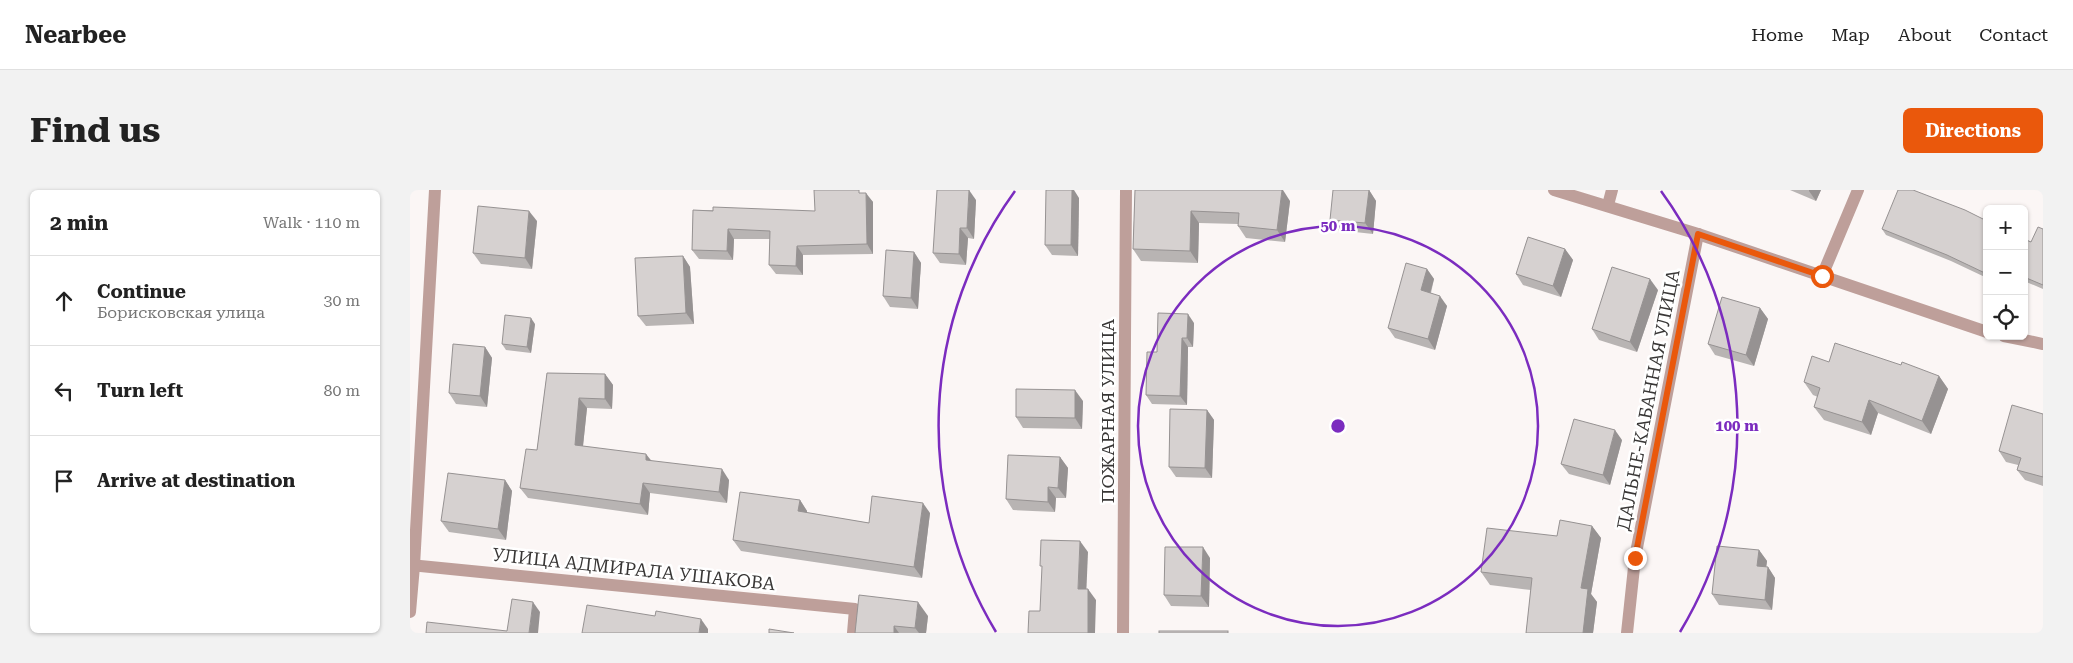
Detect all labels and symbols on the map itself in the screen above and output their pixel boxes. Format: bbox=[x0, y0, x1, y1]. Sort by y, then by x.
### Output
text: 50 m bbox=[1320, 217, 1356, 235]
route start bbox=[1811, 265, 1834, 288]
street label: ДАЛЬНЕ-КАБАННАЯ УЛИЦА bbox=[1612, 267, 1684, 532]
street label: ПОЖАРНАЯ УЛИЦА bbox=[1097, 318, 1118, 503]
centre of rings bbox=[1329, 417, 1347, 435]
text: 100 m bbox=[1715, 417, 1759, 435]
street label: УЛИЦА АДМИРАЛА УШАКОВА bbox=[492, 544, 777, 594]
route end bbox=[1624, 547, 1647, 570]

